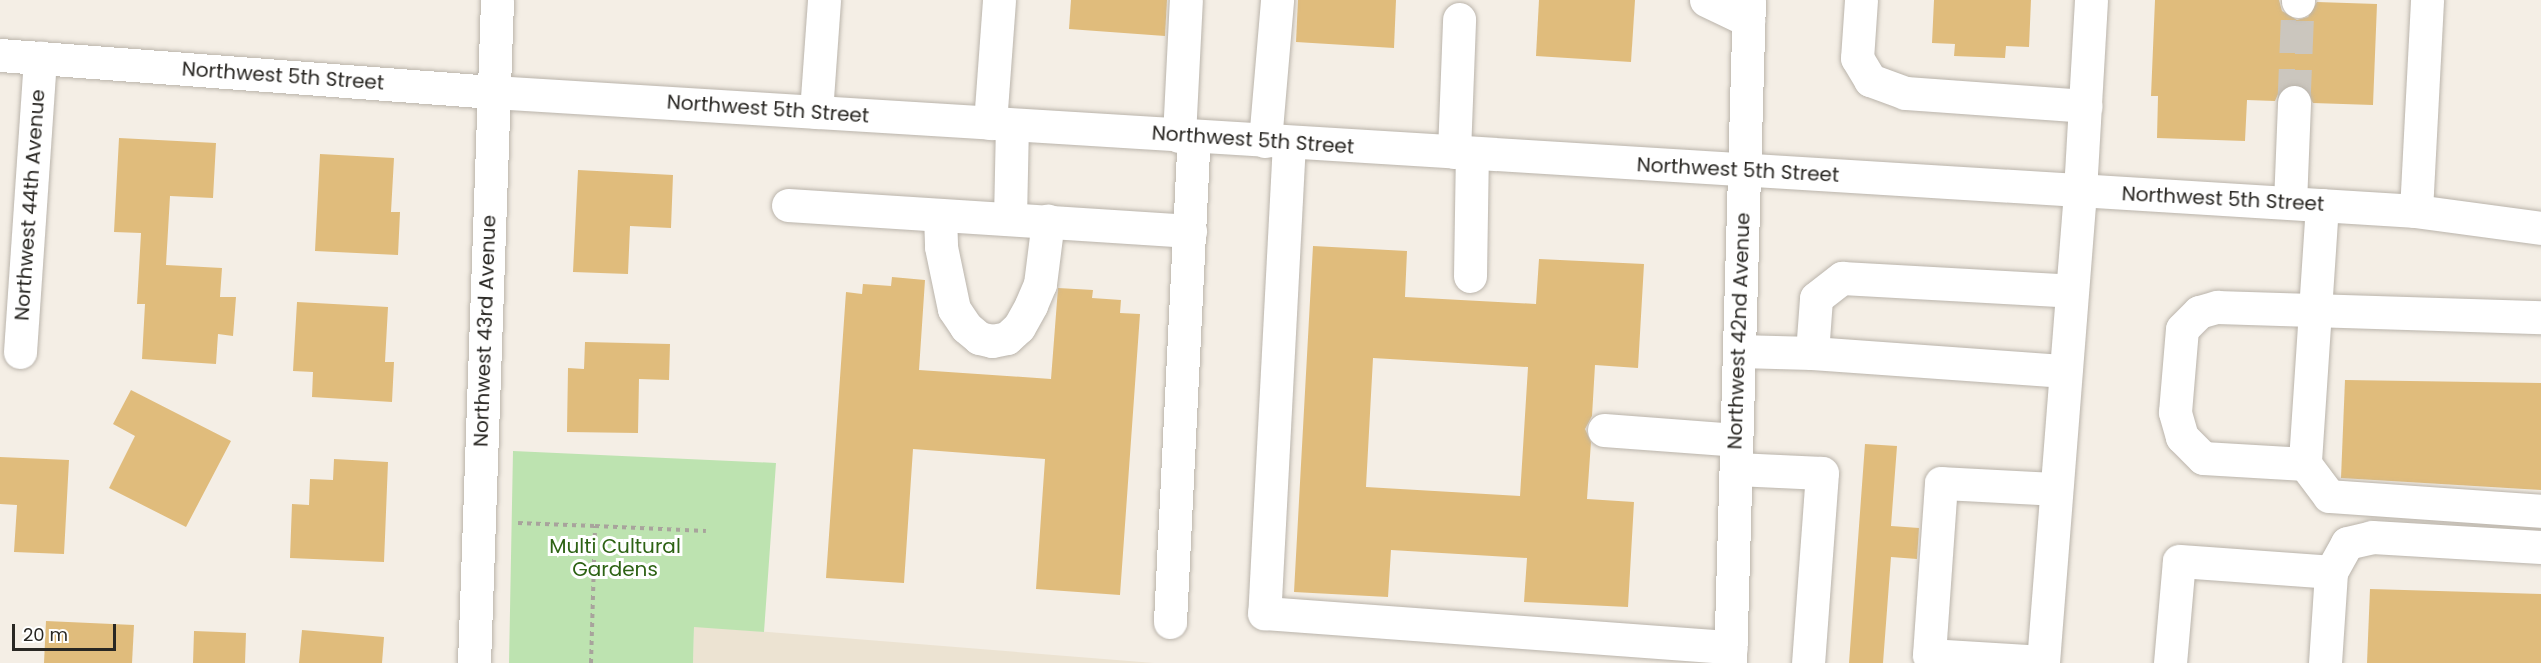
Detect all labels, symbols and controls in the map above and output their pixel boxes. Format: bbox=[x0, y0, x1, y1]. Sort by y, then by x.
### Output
street label: Northwest 5th Street bbox=[181, 57, 385, 95]
street label: Northwest 44th Avenue bbox=[10, 88, 50, 322]
street label: Northwest 5th Street bbox=[666, 90, 870, 128]
street label: Northwest 5th Street bbox=[1151, 121, 1355, 159]
street label: Northwest 5th Street bbox=[1636, 153, 1840, 187]
street label: Northwest 5th Street bbox=[2121, 182, 2325, 216]
street label: Northwest 42nd Avenue bbox=[1723, 212, 1755, 450]
street label: Northwest 43rd Avenue bbox=[469, 215, 501, 447]
park label: Multi Cultural Gardens bbox=[549, 535, 681, 582]
scale bar bbox=[15, 612, 118, 650]
text: 20 m bbox=[23, 622, 68, 647]

